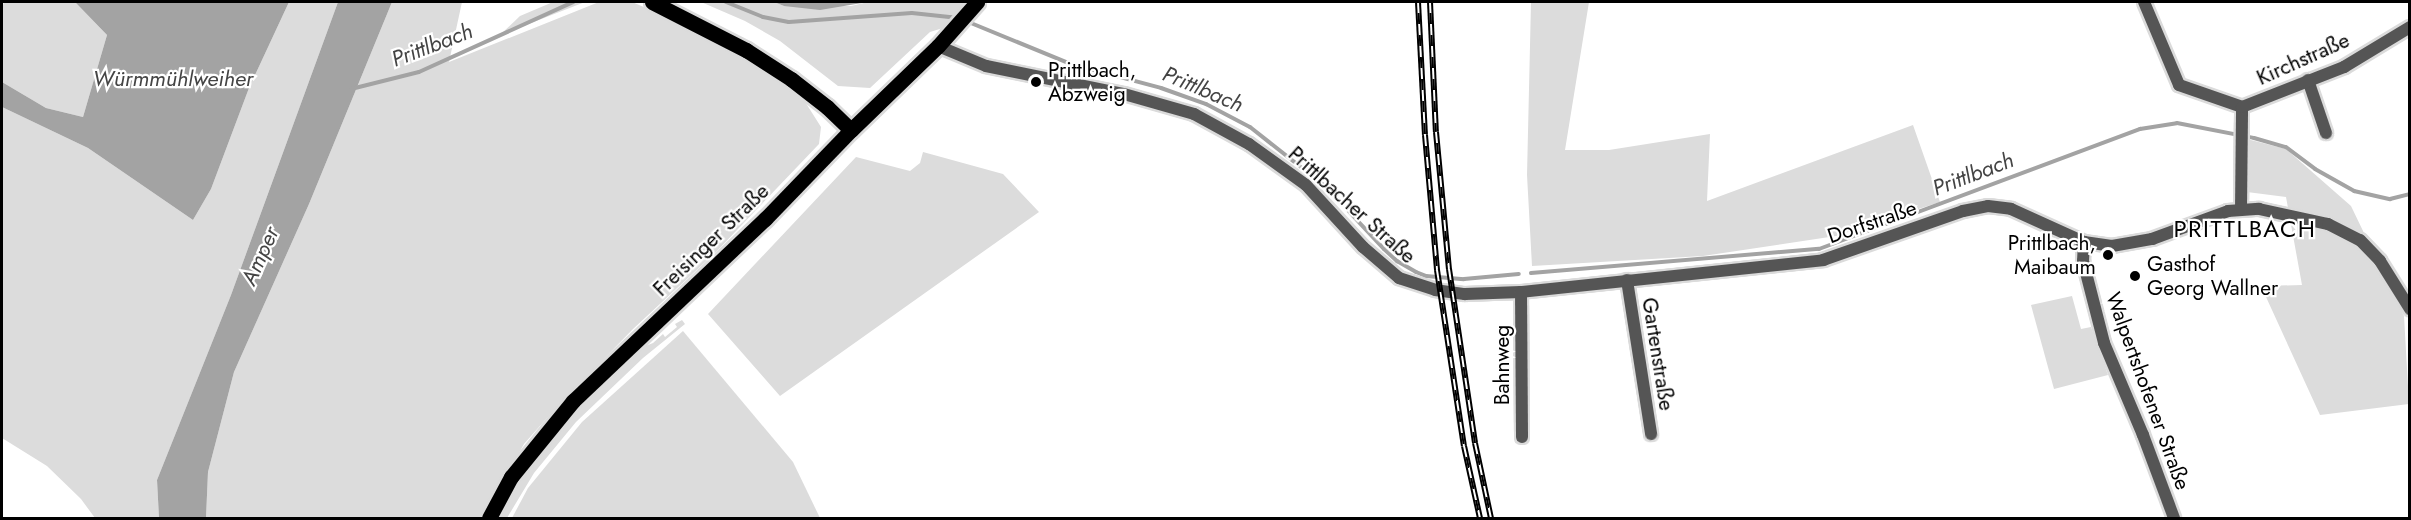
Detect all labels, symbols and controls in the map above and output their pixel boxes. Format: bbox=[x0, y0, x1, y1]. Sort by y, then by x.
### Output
water label: Prittlbach bbox=[388, 17, 476, 73]
street label: Kirchstraße bbox=[2253, 27, 2353, 91]
place label: Prittlbach, Abzweig bbox=[1048, 57, 1136, 107]
water label: Prittlbach bbox=[1159, 60, 1247, 118]
water label: Würmmühlweiher bbox=[93, 66, 253, 92]
marker: Prittlbach, Abzweig bbox=[1029, 75, 1043, 89]
street label: Prittlbacher Straße bbox=[1283, 141, 1421, 269]
water label: Prittlbach bbox=[1929, 146, 2017, 202]
street label: Freisinger Straße bbox=[648, 178, 774, 302]
street label: Dorfstraße bbox=[1824, 195, 1920, 249]
district label: PRITTLBACH bbox=[2173, 215, 2317, 243]
water label: Amper bbox=[235, 223, 285, 289]
place label: Prittlbach, Maibaum bbox=[2008, 230, 2096, 280]
marker: Prittlbach, Maibaum bbox=[2101, 248, 2115, 262]
place label: Gasthof Georg Wallner bbox=[2147, 251, 2278, 301]
marker: Gasthof Georg Wallner bbox=[2128, 269, 2142, 283]
street label: Walpertshofener Straße bbox=[2101, 289, 2195, 493]
street label: Gartenstraße bbox=[1637, 296, 1679, 412]
street label: Bahnweg bbox=[1489, 325, 1515, 405]

